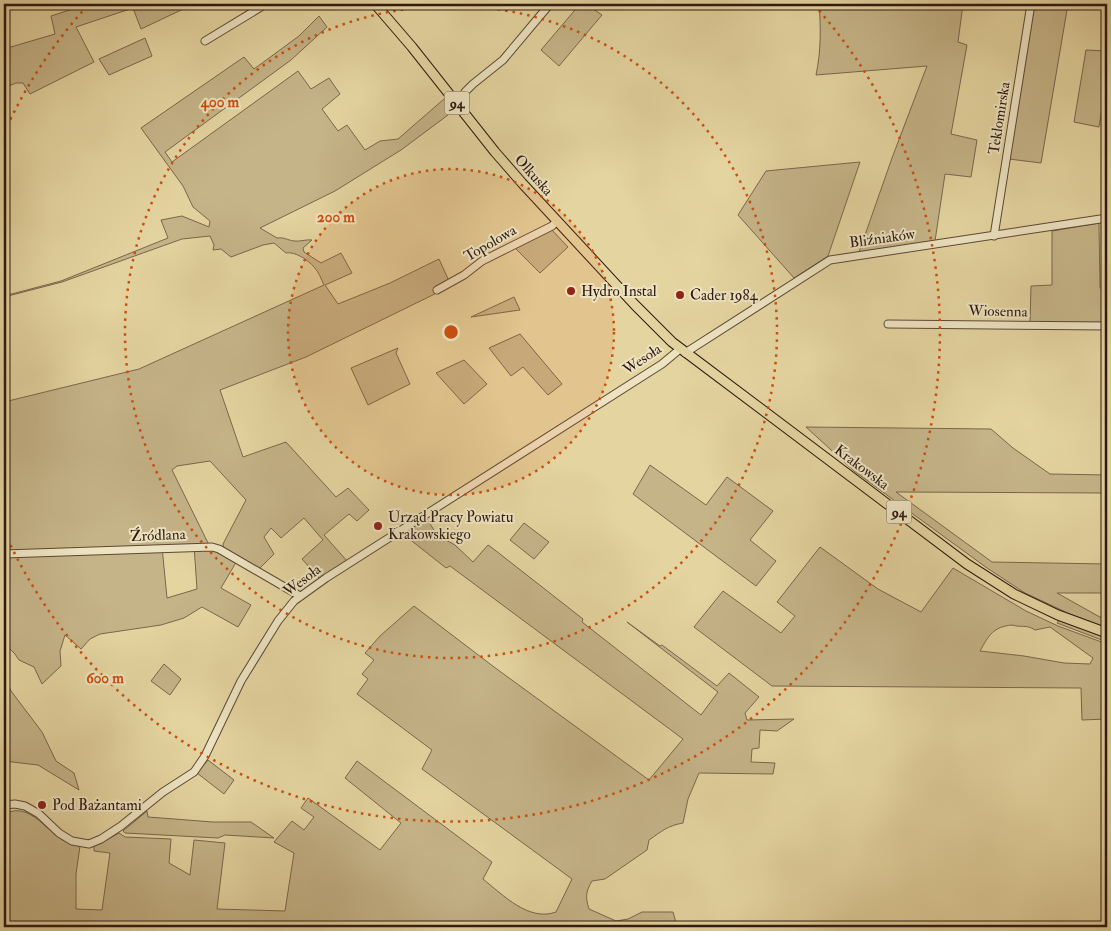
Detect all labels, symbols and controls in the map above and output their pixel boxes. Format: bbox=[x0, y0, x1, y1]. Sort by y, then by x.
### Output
street label: Teklomirska bbox=[984, 80, 1015, 156]
road number: 94 bbox=[444, 92, 470, 115]
text: 400 m bbox=[200, 93, 239, 112]
street label: Olkuska bbox=[510, 151, 558, 201]
text: 200 m bbox=[317, 208, 355, 227]
street label: Topolowa bbox=[461, 220, 521, 267]
street label: Bliźniaków bbox=[848, 224, 917, 252]
place label: Hydro Instal bbox=[581, 282, 657, 301]
marker: Hydro Instal bbox=[565, 285, 577, 297]
place label: Cader 1984 bbox=[690, 286, 759, 305]
marker: Cader 1984 bbox=[674, 289, 686, 301]
street label: Wiosenna bbox=[967, 301, 1029, 322]
centre of rings bbox=[442, 323, 460, 341]
street label: Wesoła bbox=[619, 339, 666, 380]
street label: Krakowska bbox=[830, 441, 894, 495]
road number: 94 bbox=[886, 501, 912, 524]
place label: Urząd Pracy Powiatu Krakowskiego bbox=[388, 508, 514, 544]
marker: Urząd Pracy Powiatu Krakowskiego bbox=[372, 520, 384, 532]
street label: Źródlana bbox=[130, 523, 187, 546]
street label: Wesoła bbox=[279, 560, 326, 601]
text: 600 m bbox=[86, 669, 124, 688]
place label: Pod Bażantami bbox=[52, 796, 142, 815]
marker: Pod Bażantami bbox=[36, 799, 48, 811]

